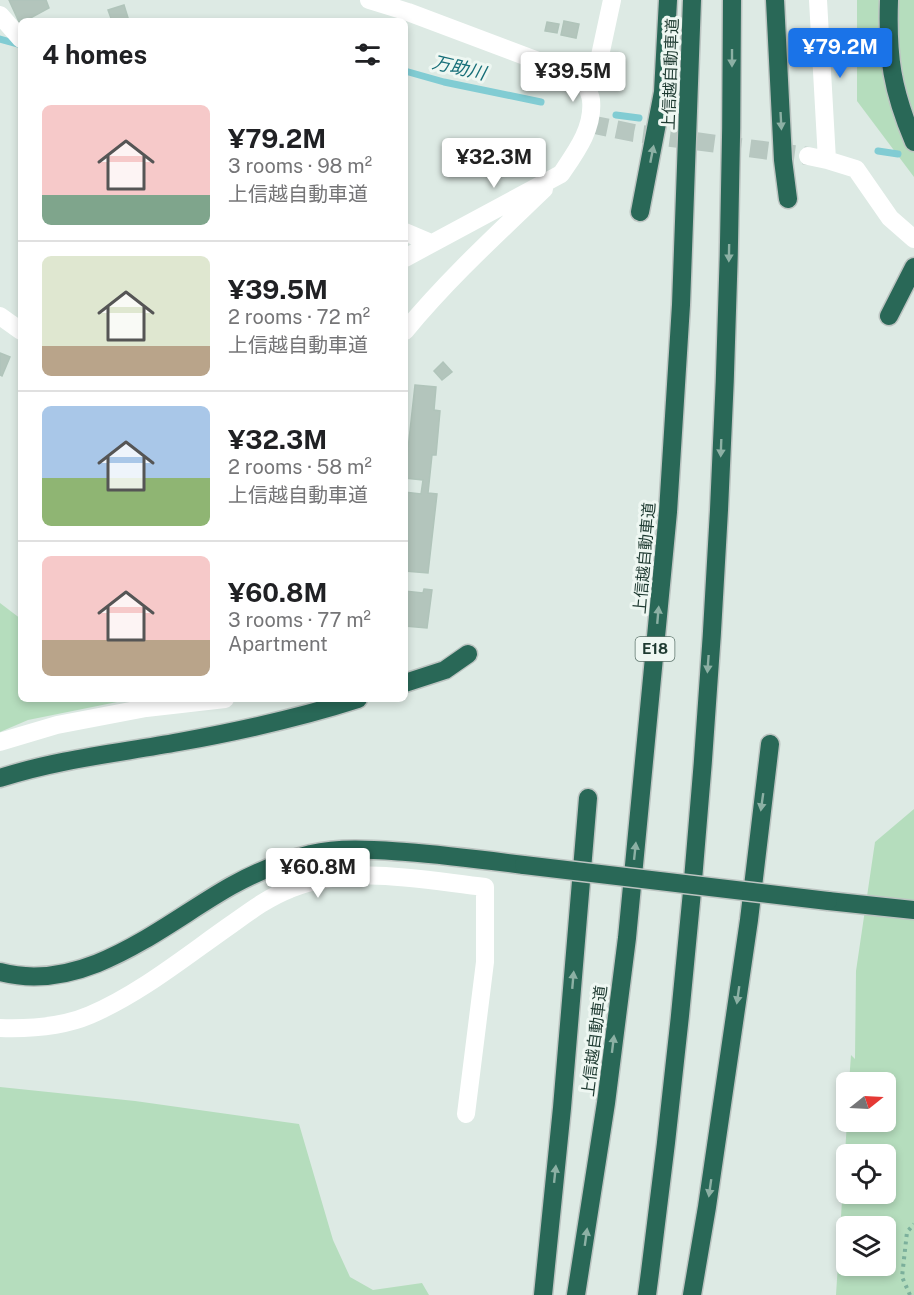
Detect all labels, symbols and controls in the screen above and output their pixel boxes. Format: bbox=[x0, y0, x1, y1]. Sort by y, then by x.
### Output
street label: 上信越自動車道 bbox=[659, 18, 682, 130]
pin: ¥79.2M bbox=[791, 28, 889, 79]
text: ¥79.2M bbox=[802, 35, 878, 59]
icon: filters bbox=[351, 38, 384, 71]
text: 4 homes bbox=[42, 39, 147, 70]
one-way arrow bbox=[727, 49, 737, 68]
water label: 万助川 bbox=[430, 51, 490, 84]
pin: ¥39.5M bbox=[524, 52, 622, 103]
text: ¥39.5M bbox=[535, 59, 611, 83]
one-way arrow bbox=[776, 112, 785, 131]
text: ¥79.2M bbox=[228, 123, 326, 154]
icon: home bbox=[90, 129, 162, 201]
pin: ¥32.3M bbox=[445, 138, 543, 189]
text: ¥32.3M bbox=[456, 145, 532, 169]
one-way arrow bbox=[648, 145, 657, 164]
text: 3 rooms · 98 m² bbox=[228, 154, 372, 178]
text: 上信越自動車道 bbox=[228, 182, 368, 206]
one-way arrow bbox=[724, 244, 734, 263]
text: ¥39.5M bbox=[228, 274, 328, 305]
icon: home bbox=[90, 280, 162, 352]
text: 2 rooms · 72 m² bbox=[228, 305, 370, 329]
text: 上信越自動車道 bbox=[228, 333, 368, 357]
text: ¥32.3M bbox=[228, 424, 327, 455]
icon: home bbox=[90, 430, 162, 502]
one-way arrow bbox=[717, 439, 726, 458]
text: 2 rooms · 58 m² bbox=[228, 455, 372, 479]
text: 上信越自動車道 bbox=[228, 483, 368, 507]
street label: 上信越自動車道 bbox=[630, 501, 659, 615]
text: ¥60.8M bbox=[228, 577, 327, 608]
icon: home bbox=[90, 580, 162, 652]
one-way arrow bbox=[653, 605, 663, 624]
text: 3 rooms · 77 m² bbox=[228, 608, 371, 632]
text: Apartment bbox=[228, 632, 328, 656]
road number: E18 bbox=[636, 637, 674, 661]
one-way arrow bbox=[704, 654, 713, 673]
one-way arrow bbox=[757, 793, 766, 812]
one-way arrow bbox=[631, 841, 640, 860]
pin: ¥60.8M bbox=[269, 848, 367, 899]
text: ¥60.8M bbox=[280, 855, 356, 879]
one-way arrow bbox=[568, 970, 577, 989]
street label: 上信越自動車道 bbox=[578, 984, 611, 1098]
one-way arrow bbox=[734, 986, 743, 1005]
one-way arrow bbox=[608, 1035, 618, 1054]
north arrow bbox=[836, 1072, 896, 1132]
map controls bbox=[836, 1072, 896, 1276]
button: locate bbox=[836, 1144, 896, 1204]
one-way arrow bbox=[550, 1165, 560, 1184]
one-way arrow bbox=[705, 1179, 714, 1198]
button: layers bbox=[836, 1216, 896, 1276]
one-way arrow bbox=[581, 1228, 590, 1247]

